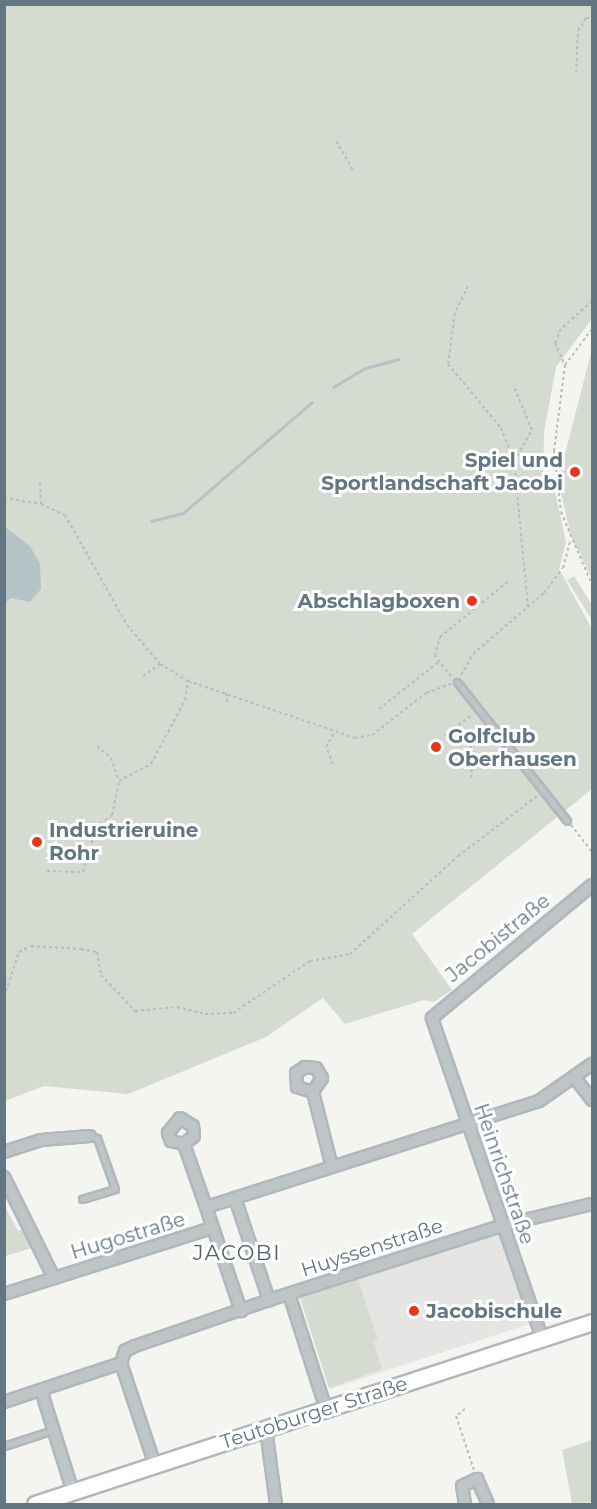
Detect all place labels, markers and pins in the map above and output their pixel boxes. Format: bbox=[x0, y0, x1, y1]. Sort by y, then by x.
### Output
place label: Spiel und Sportlandschaft Jacobi bbox=[321, 448, 563, 495]
marker: Spiel und Sportlandschaft Jacobi bbox=[568, 465, 582, 479]
place label: Abschlagboxen bbox=[298, 589, 460, 613]
marker: Abschlagboxen bbox=[465, 594, 479, 608]
place label: Golfclub Oberhausen bbox=[448, 724, 577, 771]
marker: Golfclub Oberhausen bbox=[429, 740, 443, 754]
place label: Industrieruine Rohr bbox=[49, 819, 198, 866]
marker: Industrieruine Rohr bbox=[30, 835, 44, 849]
place label: Jacobischule bbox=[426, 1299, 562, 1323]
marker: Jacobischule bbox=[407, 1304, 421, 1318]

